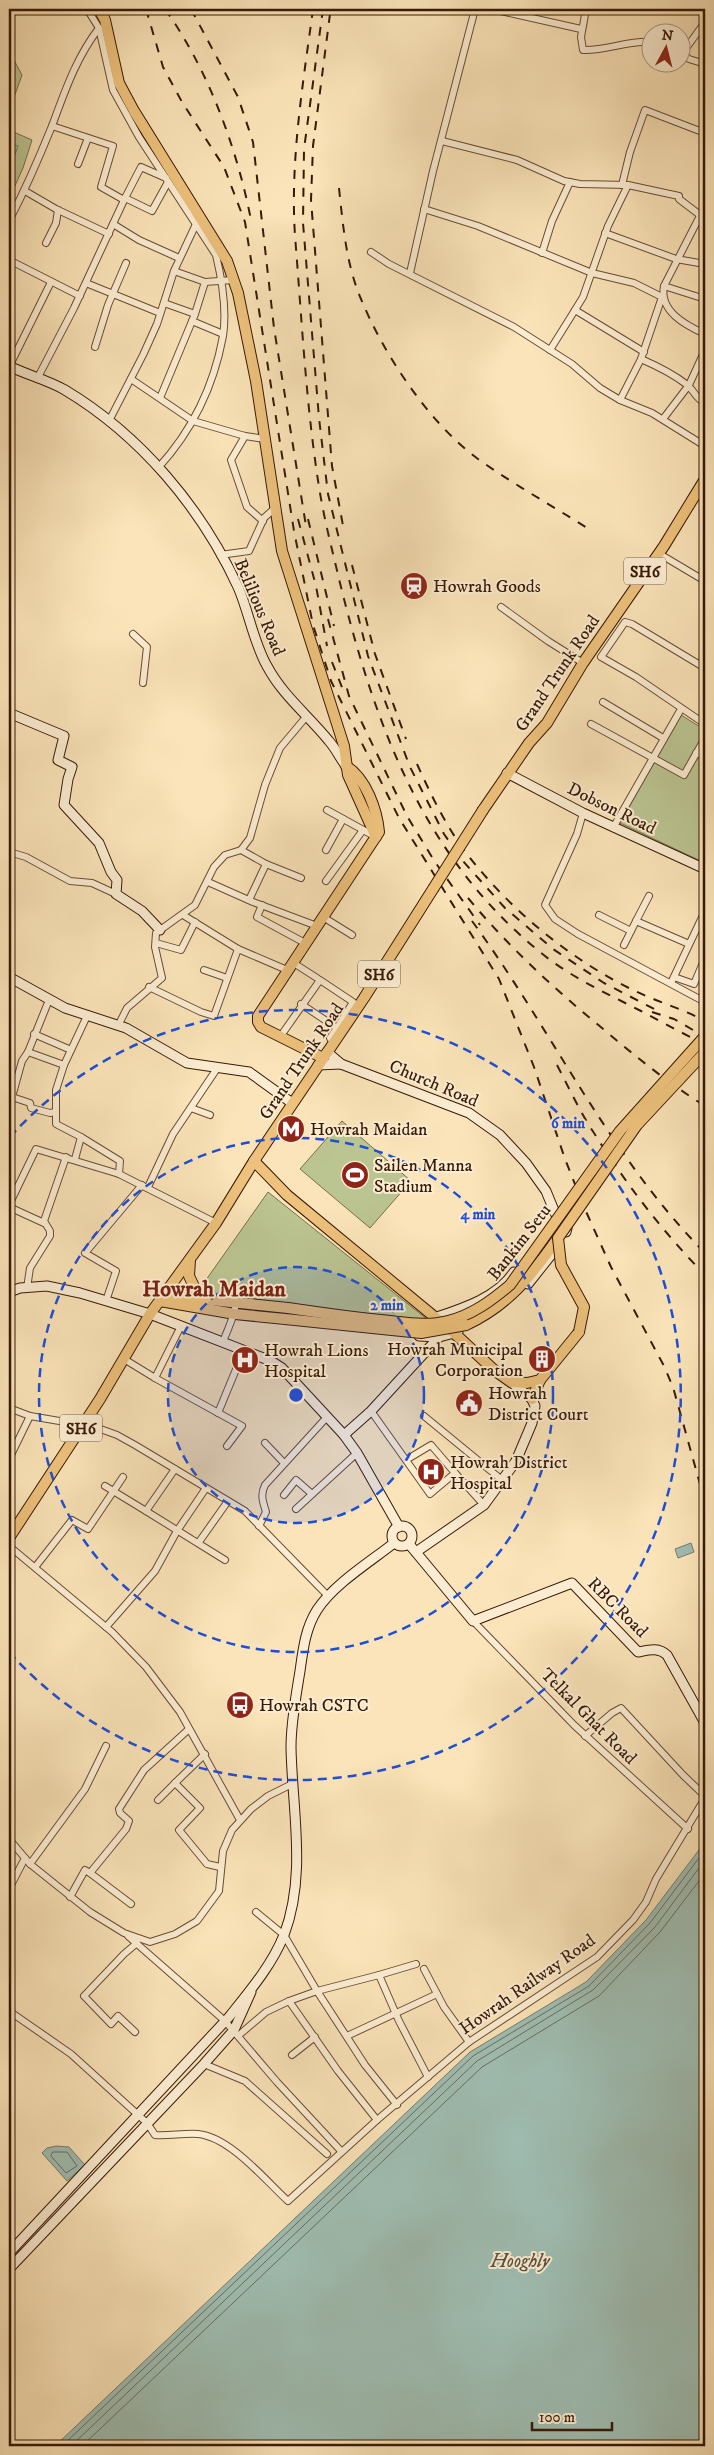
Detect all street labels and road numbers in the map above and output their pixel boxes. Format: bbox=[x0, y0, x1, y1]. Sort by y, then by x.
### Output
street label: Belilious Road bbox=[229, 555, 289, 659]
road number: SH6 bbox=[624, 558, 666, 584]
street label: Grand Trunk Road bbox=[511, 611, 605, 736]
street label: Dobson Road bbox=[564, 778, 659, 840]
road number: SH6 bbox=[358, 961, 400, 988]
street label: Grand Trunk Road bbox=[255, 999, 349, 1124]
street label: Church Road bbox=[386, 1055, 482, 1113]
street label: Bankim Setu bbox=[483, 1200, 557, 1285]
road number: SH6 bbox=[60, 1415, 102, 1442]
street label: RBC Road bbox=[582, 1573, 652, 1643]
street label: Telkal Ghat Road bbox=[536, 1664, 641, 1769]
street label: Howrah Railway Road bbox=[455, 1930, 600, 2040]

